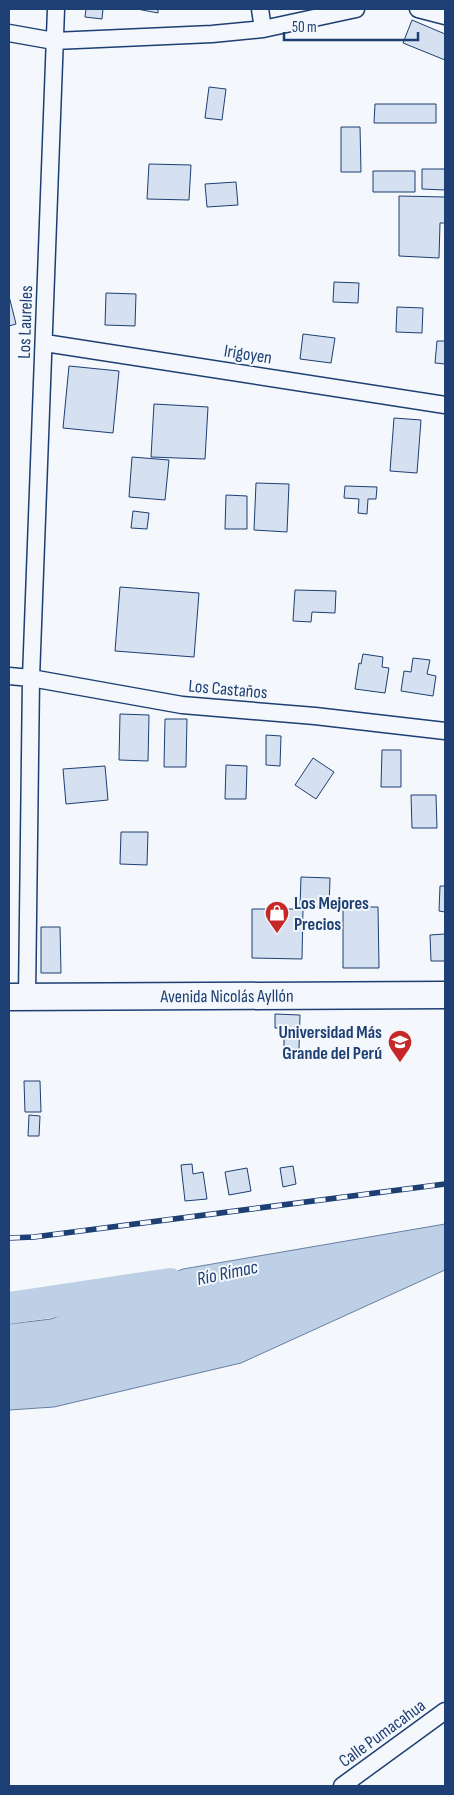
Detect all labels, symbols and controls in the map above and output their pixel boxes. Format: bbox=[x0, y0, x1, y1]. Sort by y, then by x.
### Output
scale bar bbox=[284, 10, 418, 42]
text: 50 m bbox=[292, 18, 317, 37]
street label: Los Laureles bbox=[14, 285, 37, 359]
street label: Irigoyen bbox=[222, 340, 273, 369]
street label: Los Castaños bbox=[188, 676, 268, 703]
place label: Los Mejores Precios bbox=[294, 893, 369, 935]
shop icon: Los Mejores Precios bbox=[264, 900, 290, 934]
street label: Avenida Nicolás Ayllón bbox=[159, 986, 294, 1007]
place label: Universidad Más Grande del Perú bbox=[278, 1022, 382, 1064]
school or university icon: Universidad Más Grande del Perú bbox=[387, 1029, 413, 1063]
water label: Río Rímac bbox=[195, 1256, 261, 1291]
street label: Calle Pumacahua bbox=[335, 1695, 430, 1772]

